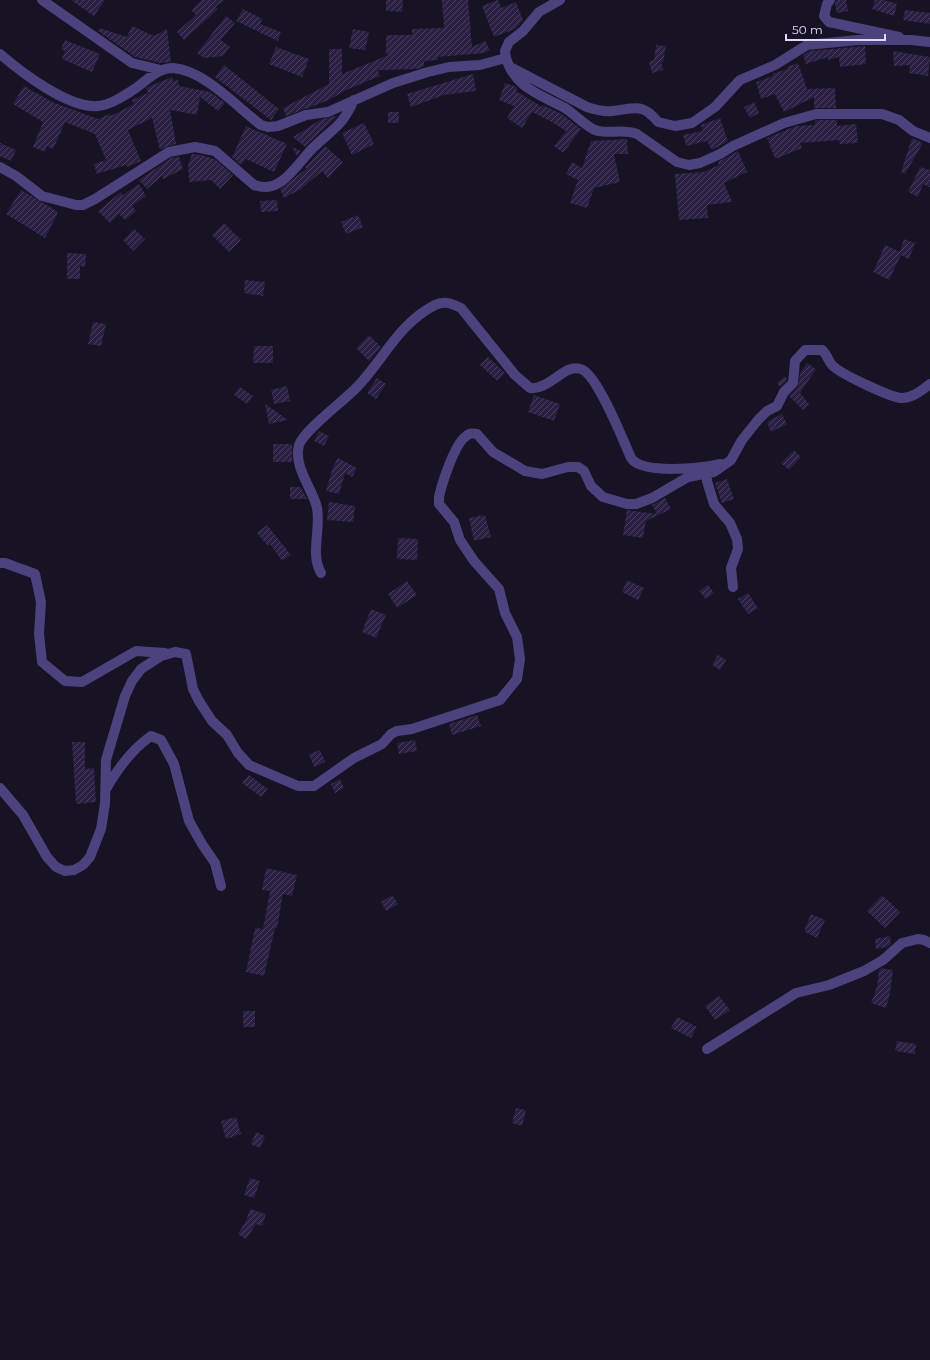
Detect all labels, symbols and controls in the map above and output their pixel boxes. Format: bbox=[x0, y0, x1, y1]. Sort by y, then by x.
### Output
scale bar bbox=[786, 16, 885, 42]
text: 50 m bbox=[792, 22, 823, 37]

